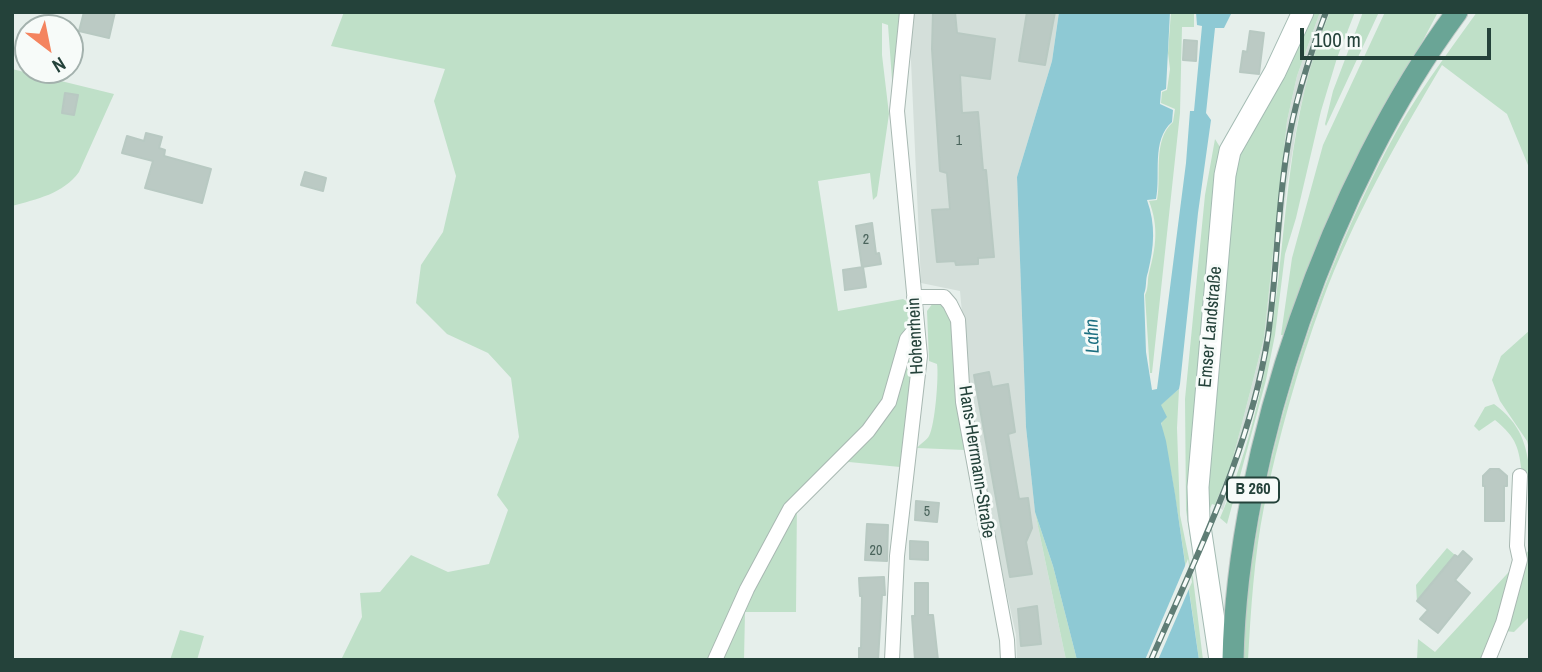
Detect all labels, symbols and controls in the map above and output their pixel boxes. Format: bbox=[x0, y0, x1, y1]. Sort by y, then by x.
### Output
north arrow bbox=[14, 14, 84, 84]
scale bar bbox=[1304, 14, 1495, 58]
text: 100 m bbox=[1313, 25, 1361, 54]
text: N bbox=[47, 51, 71, 79]
house number: 1 bbox=[956, 133, 962, 149]
house number: 2 bbox=[863, 232, 869, 248]
street label: Emser Landstraße bbox=[1195, 266, 1227, 388]
street label: Hohenrhein bbox=[903, 297, 929, 375]
water label: Lahn bbox=[1081, 318, 1105, 354]
street label: Hans-Herrmann-Straße bbox=[953, 384, 999, 540]
road number: B 260 bbox=[1227, 477, 1279, 503]
house number: 5 bbox=[924, 504, 930, 520]
house number: 20 bbox=[870, 543, 882, 559]

